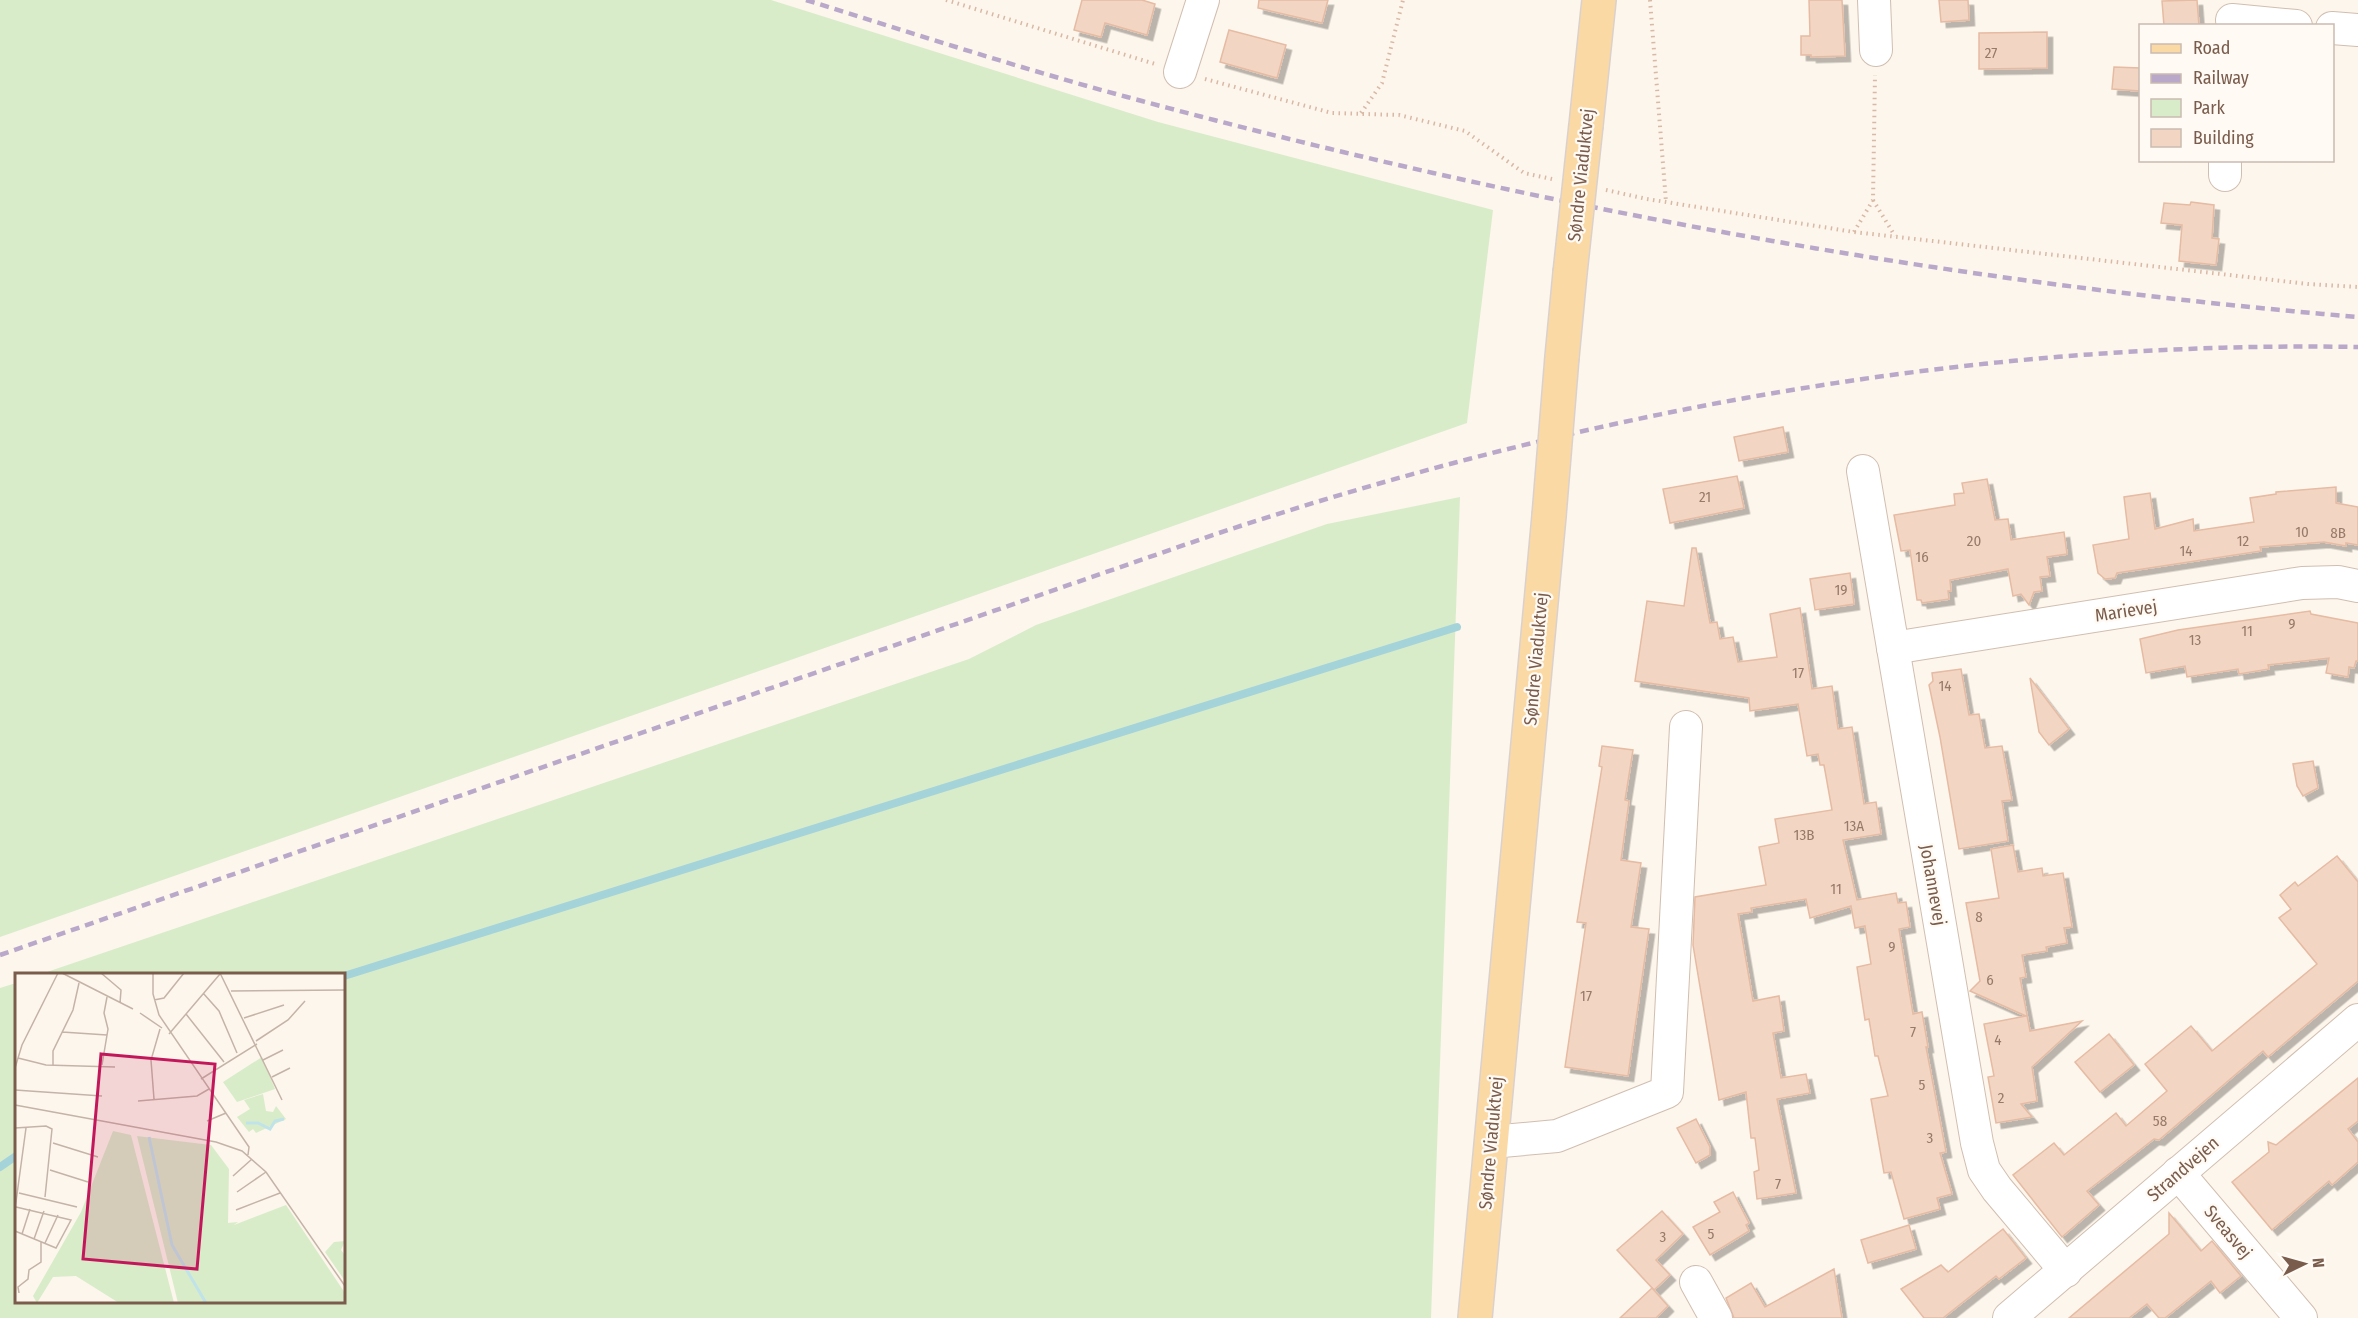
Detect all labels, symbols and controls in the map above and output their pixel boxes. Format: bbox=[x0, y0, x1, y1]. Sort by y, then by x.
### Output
legend bbox=[2139, 24, 2334, 162]
text: Road bbox=[2193, 37, 2230, 59]
house number: 27 bbox=[1985, 44, 1997, 62]
text: Railway bbox=[2193, 67, 2249, 89]
text: Park bbox=[2193, 97, 2226, 119]
street label: Søndre Viaduktvej bbox=[1563, 107, 1599, 243]
text: Building bbox=[2193, 127, 2254, 149]
house number: 21 bbox=[1699, 488, 1711, 506]
house number: 10 bbox=[2295, 523, 2309, 541]
house number: 8B bbox=[2330, 524, 2346, 542]
house number: 20 bbox=[1967, 532, 1981, 550]
house number: 12 bbox=[2237, 532, 2250, 550]
house number: 14 bbox=[2179, 542, 2193, 560]
house number: 16 bbox=[1915, 548, 1929, 566]
house number: 19 bbox=[1834, 581, 1848, 599]
street label: Søndre Viaduktvej bbox=[1519, 591, 1553, 727]
street label: Marievej bbox=[2093, 595, 2159, 627]
house number: 9 bbox=[2288, 615, 2296, 633]
house number: 11 bbox=[2241, 622, 2253, 640]
house number: 13 bbox=[2189, 631, 2202, 649]
house number: 17 bbox=[1792, 664, 1804, 682]
house number: 14 bbox=[1938, 677, 1952, 695]
house number: 13A bbox=[1844, 817, 1864, 835]
house number: 13B bbox=[1794, 826, 1814, 844]
street label: Johannevej bbox=[1915, 843, 1951, 927]
house number: 11 bbox=[1830, 880, 1842, 898]
house number: 8 bbox=[1975, 908, 1983, 926]
house number: 9 bbox=[1888, 938, 1896, 956]
house number: 6 bbox=[1986, 971, 1994, 989]
inset map bbox=[15, 973, 345, 1303]
house number: 17 bbox=[1580, 987, 1592, 1005]
house number: 7 bbox=[1910, 1023, 1916, 1041]
house number: 4 bbox=[1994, 1031, 2002, 1049]
street label: Søndre Viaduktvej bbox=[1474, 1075, 1508, 1211]
house number: 5 bbox=[1919, 1076, 1926, 1094]
house number: 2 bbox=[1998, 1089, 2005, 1107]
house number: 58 bbox=[2153, 1112, 2167, 1130]
house number: 3 bbox=[1927, 1129, 1934, 1147]
street label: Strandvejen bbox=[2142, 1132, 2224, 1206]
house number: 7 bbox=[1775, 1175, 1781, 1193]
street label: Sveasvej bbox=[2199, 1201, 2257, 1263]
house number: 5 bbox=[1708, 1225, 1715, 1243]
house number: 3 bbox=[1660, 1228, 1667, 1246]
north arrow bbox=[2274, 1234, 2334, 1294]
text: N bbox=[2309, 1257, 2328, 1268]

